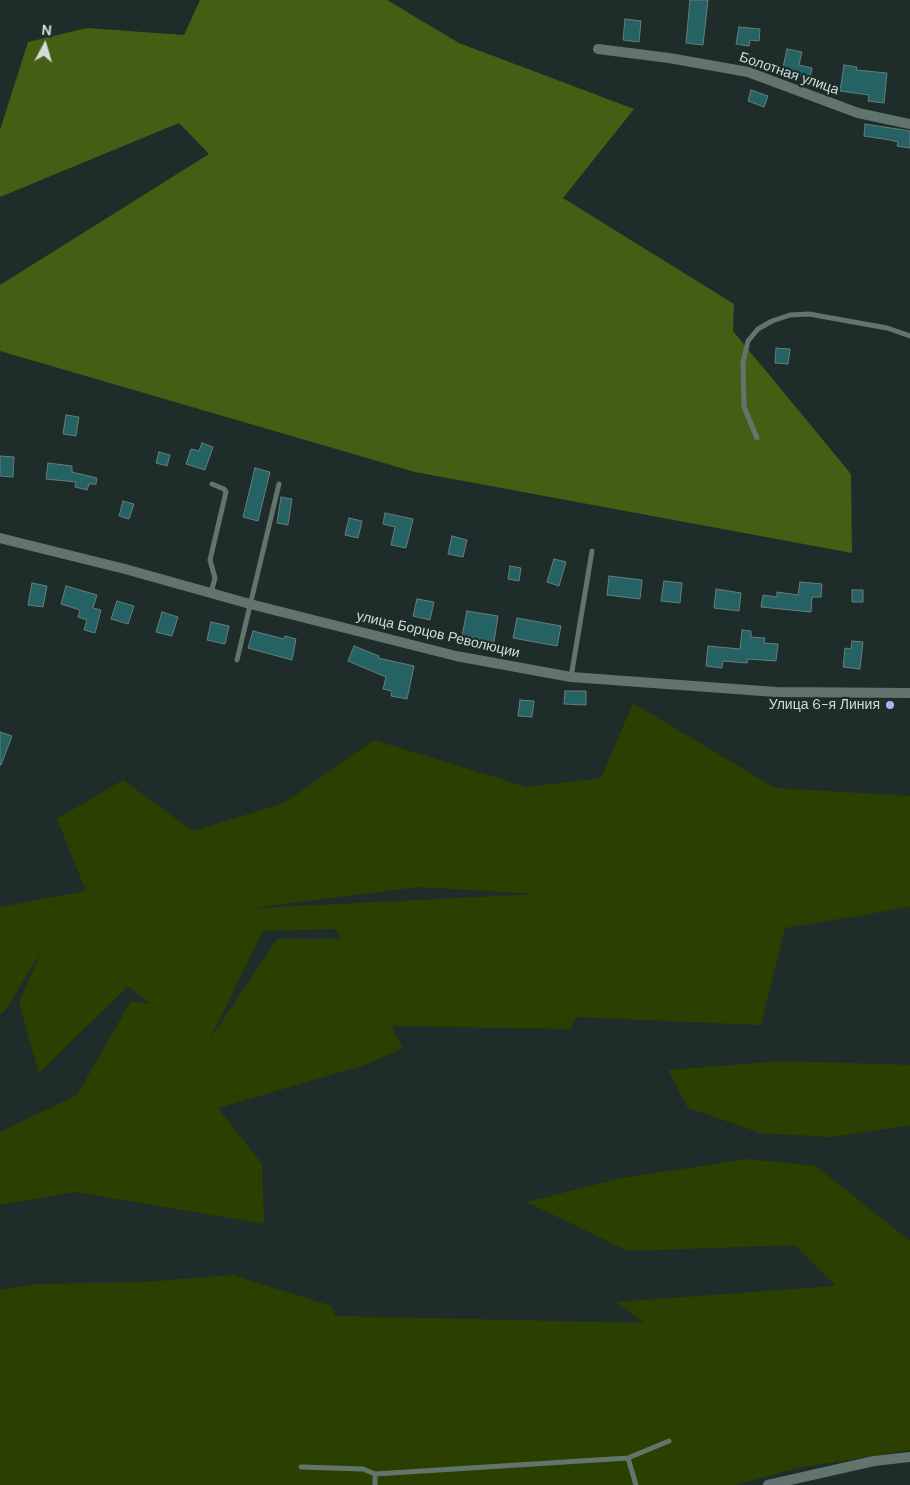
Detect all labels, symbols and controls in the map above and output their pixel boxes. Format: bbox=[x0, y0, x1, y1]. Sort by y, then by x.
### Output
north arrow bbox=[20, 20, 70, 70]
text: N bbox=[41, 21, 53, 40]
street label: Болотная улица bbox=[737, 49, 841, 99]
street label: улица Борцов Революции bbox=[355, 608, 521, 662]
place label: Улица 6-я Линия bbox=[769, 697, 880, 713]
marker: Улица 6-я Линия bbox=[884, 699, 896, 711]

